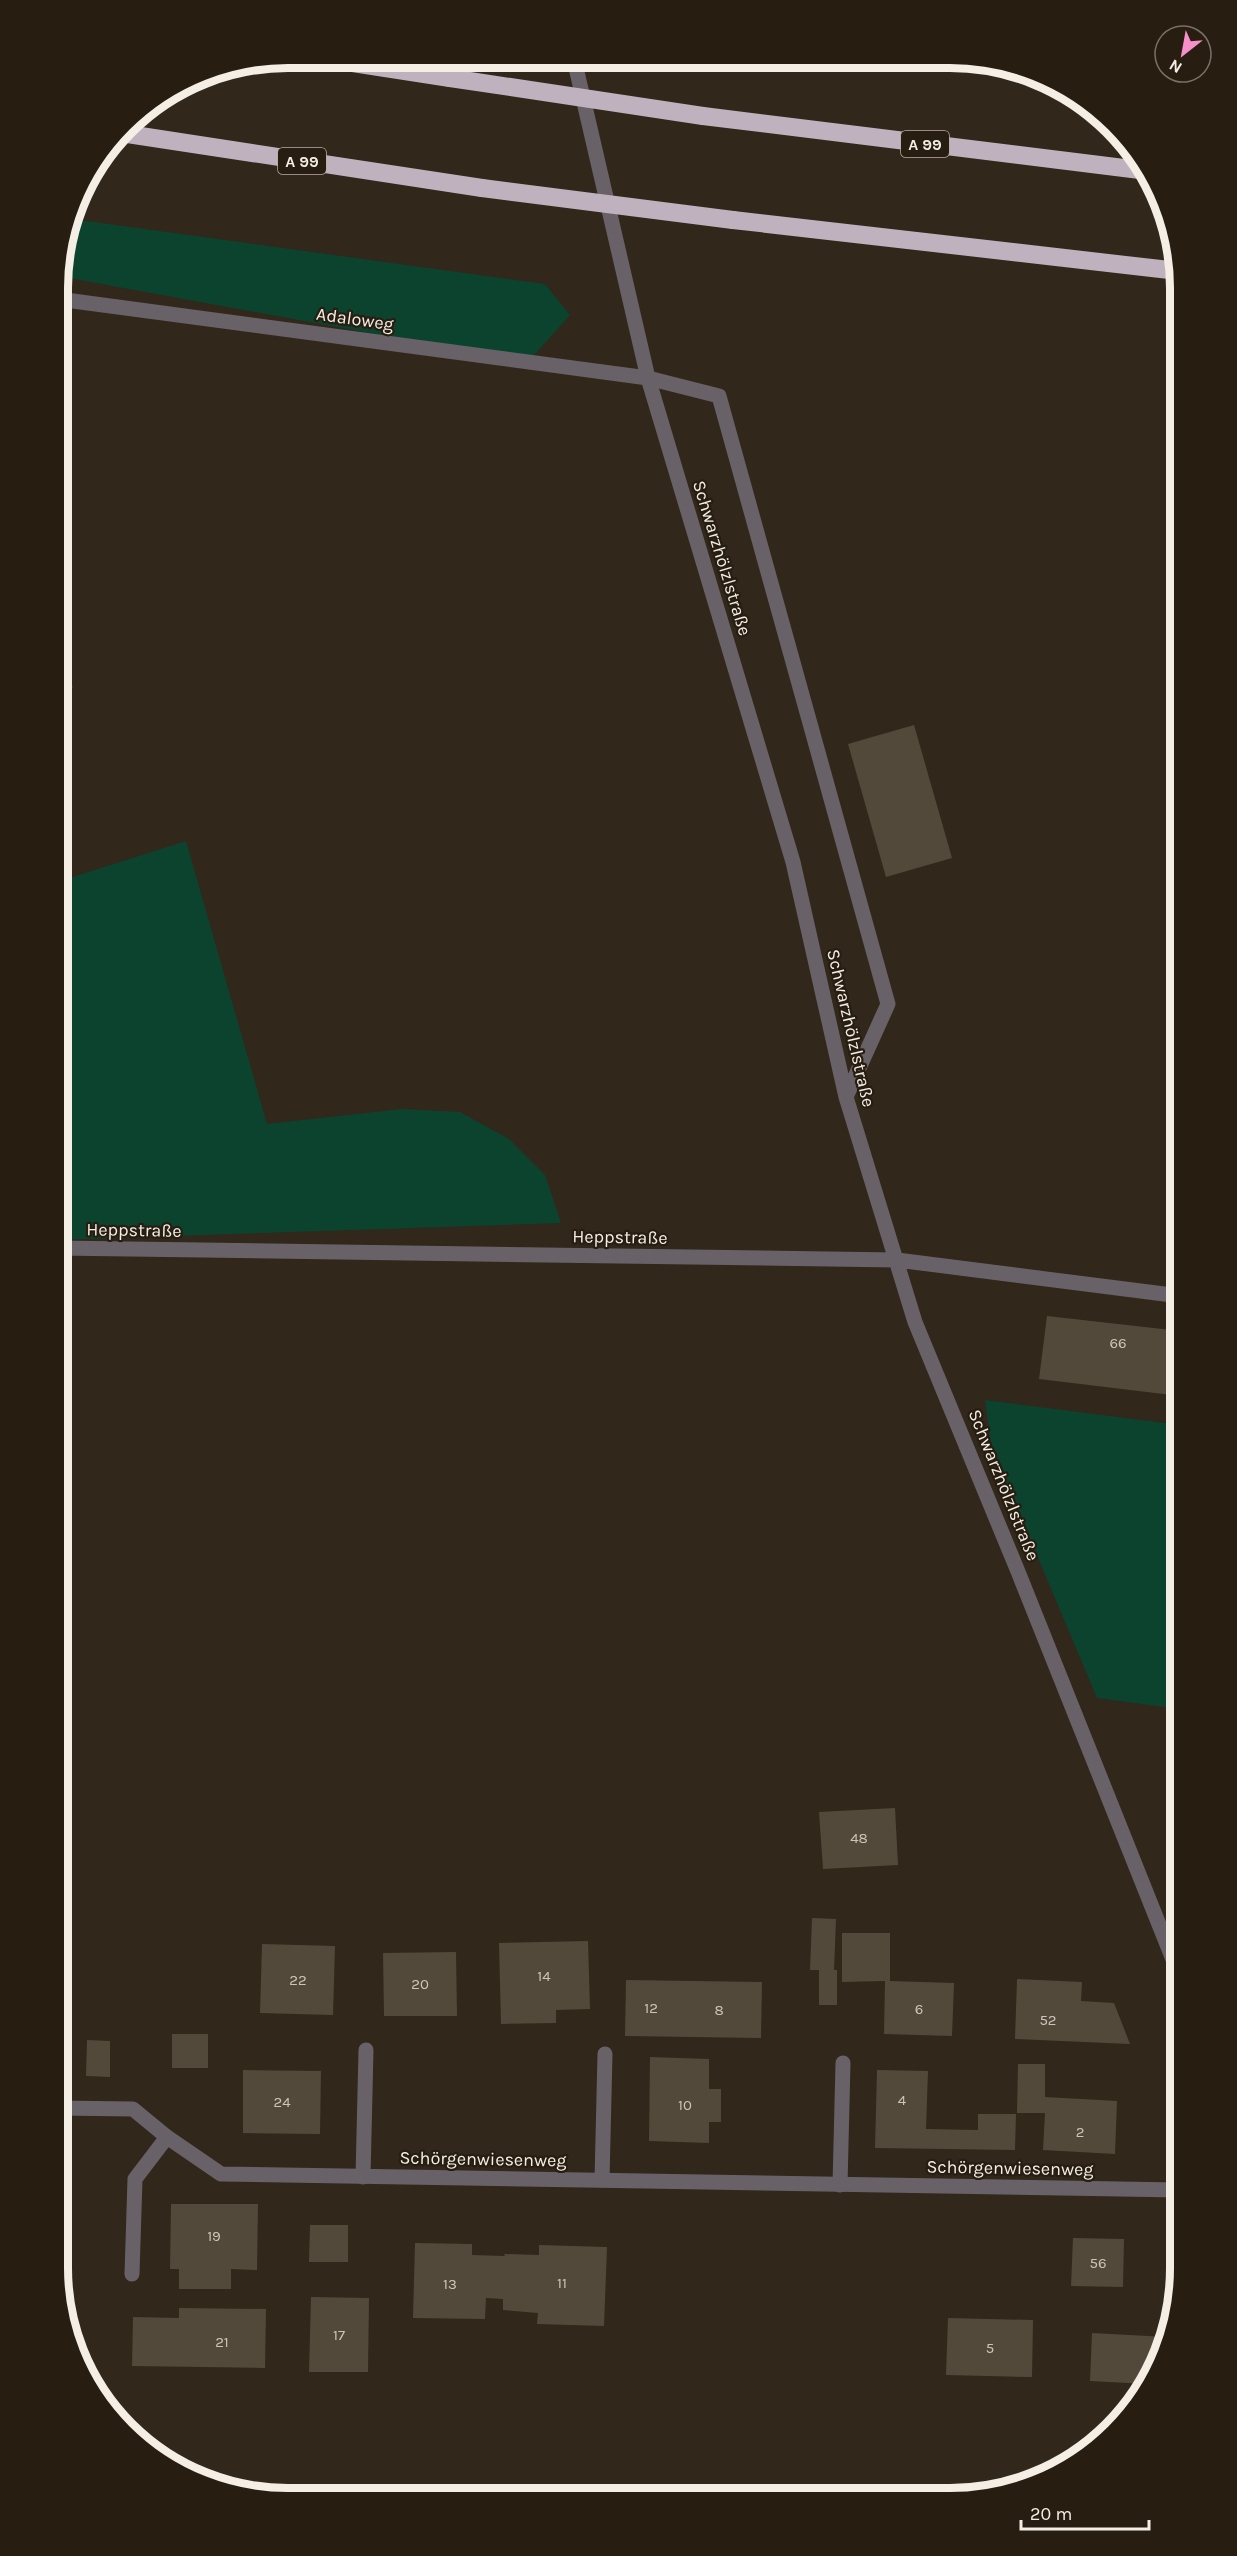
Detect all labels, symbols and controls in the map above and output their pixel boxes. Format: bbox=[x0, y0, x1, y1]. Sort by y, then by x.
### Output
north arrow bbox=[1153, 24, 1213, 84]
text: N bbox=[1166, 55, 1185, 78]
road number: A 99 bbox=[901, 131, 949, 157]
road number: A 99 bbox=[278, 148, 326, 174]
street label: Adaloweg bbox=[315, 303, 395, 335]
street label: Schwarzhölzlstraße bbox=[688, 478, 756, 638]
street label: Schwarzhölzlstraße bbox=[822, 947, 880, 1109]
street label: Heppstraße bbox=[86, 1218, 182, 1242]
street label: Heppstraße bbox=[572, 1225, 668, 1249]
house number: 66 bbox=[1109, 1334, 1127, 1352]
street label: Schwarzhölzlstraße bbox=[964, 1406, 1044, 1564]
house number: 48 bbox=[850, 1829, 868, 1847]
house number: 14 bbox=[537, 1967, 551, 1985]
house number: 22 bbox=[289, 1971, 307, 1989]
house number: 20 bbox=[411, 1975, 429, 1993]
house number: 12 bbox=[644, 1999, 658, 2017]
house number: 6 bbox=[915, 2000, 923, 2018]
house number: 8 bbox=[714, 2001, 724, 2019]
house number: 52 bbox=[1039, 2011, 1057, 2029]
house number: 4 bbox=[898, 2091, 907, 2109]
house number: 24 bbox=[273, 2093, 291, 2111]
house number: 10 bbox=[678, 2096, 692, 2114]
house number: 2 bbox=[1076, 2123, 1084, 2141]
street label: Schörgenwiesenweg bbox=[399, 2147, 567, 2171]
street label: Schörgenwiesenweg bbox=[926, 2156, 1094, 2180]
house number: 19 bbox=[207, 2227, 221, 2245]
house number: 56 bbox=[1089, 2254, 1107, 2272]
house number: 11 bbox=[557, 2274, 567, 2292]
house number: 13 bbox=[443, 2275, 457, 2293]
house number: 17 bbox=[333, 2326, 345, 2344]
house number: 21 bbox=[215, 2333, 229, 2351]
house number: 5 bbox=[986, 2339, 994, 2357]
scale bar bbox=[1021, 2493, 1148, 2531]
text: 20 m bbox=[1030, 2503, 1072, 2525]

